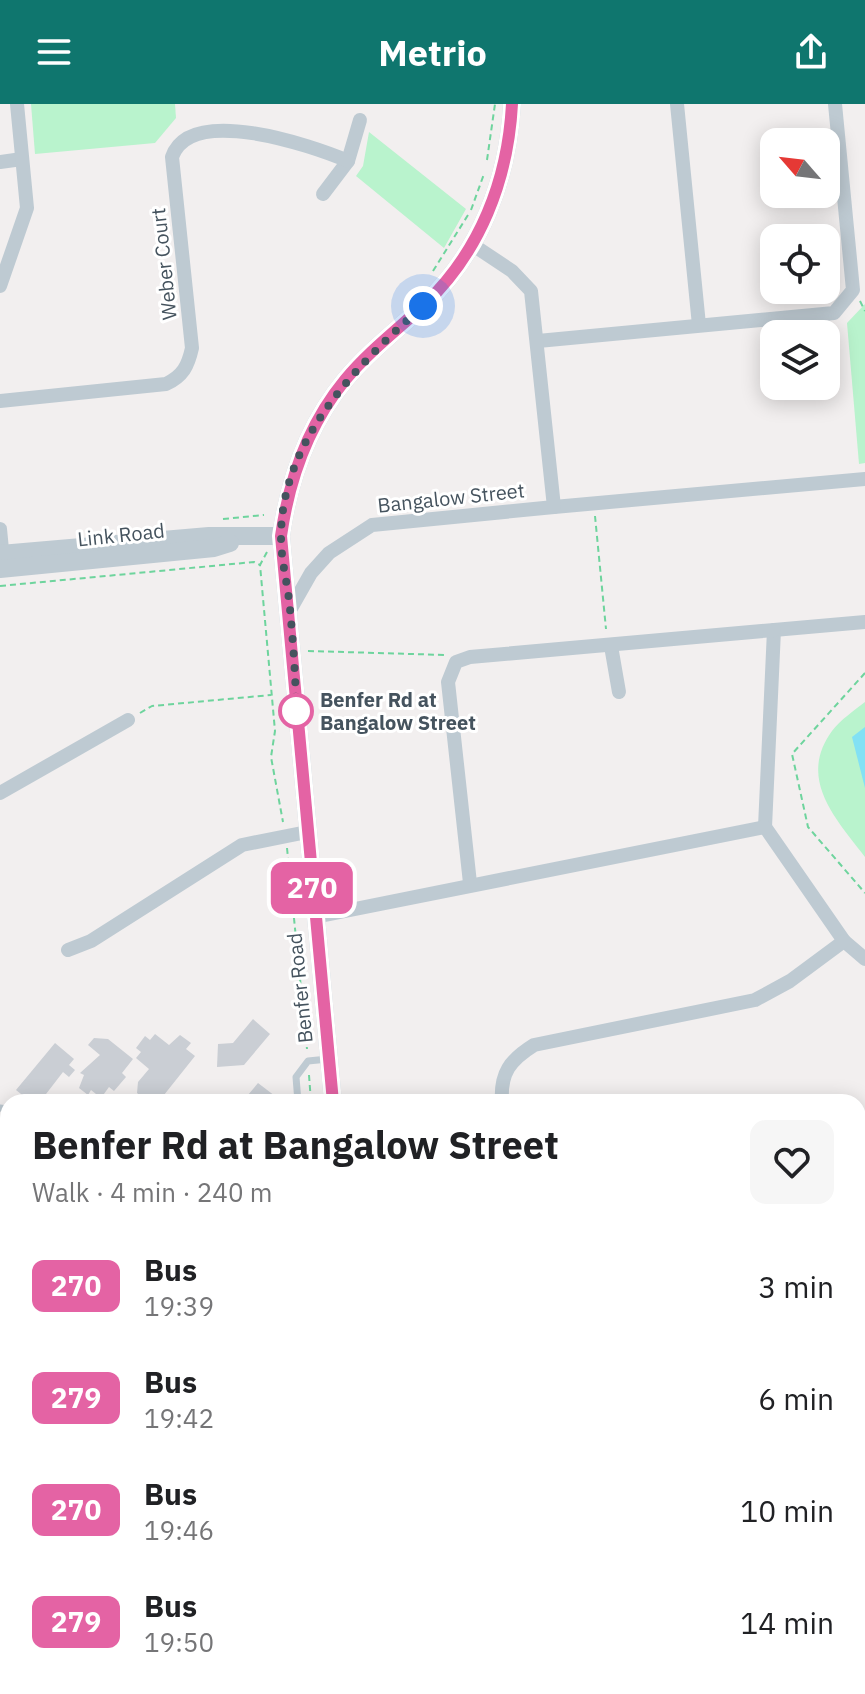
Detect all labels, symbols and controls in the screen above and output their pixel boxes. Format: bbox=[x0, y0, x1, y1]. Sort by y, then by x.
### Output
text: Metrio bbox=[378, 29, 487, 76]
icon: menu bbox=[32, 30, 76, 74]
icon: share bbox=[789, 30, 833, 74]
north arrow bbox=[760, 128, 840, 208]
map controls bbox=[760, 128, 840, 400]
street label: Weber Court bbox=[144, 207, 183, 321]
button: locate bbox=[760, 224, 840, 304]
your location bbox=[403, 286, 443, 326]
button: layers bbox=[760, 320, 840, 400]
street label: Bangalow Street bbox=[376, 476, 526, 519]
street label: Link Road bbox=[76, 516, 166, 553]
place label: Benfer Rd at Bangalow Street bbox=[320, 686, 476, 736]
marker: Benfer Rd at Bangalow Street bbox=[279, 694, 313, 728]
line badge: 270 bbox=[266, 862, 358, 914]
text: 270 bbox=[287, 869, 337, 906]
street label: Benfer Road bbox=[280, 932, 319, 1045]
text: Benfer Rd at Bangalow Street bbox=[32, 1120, 559, 1169]
button: heart bbox=[750, 1120, 834, 1204]
text: Walk · 4 min · 240 m bbox=[32, 1175, 272, 1209]
text: Bus bbox=[144, 1250, 197, 1289]
text: 270 bbox=[51, 1267, 101, 1304]
text: 3 min bbox=[758, 1267, 834, 1306]
text: 19:39 bbox=[144, 1289, 214, 1323]
text: Bus bbox=[144, 1362, 197, 1401]
text: 279 bbox=[51, 1379, 101, 1416]
text: 6 min bbox=[758, 1379, 834, 1418]
text: 19:42 bbox=[144, 1401, 214, 1435]
text: Bus bbox=[144, 1474, 197, 1513]
text: 270 bbox=[51, 1491, 101, 1528]
text: 10 min bbox=[740, 1491, 834, 1530]
text: 19:46 bbox=[144, 1513, 214, 1547]
text: Bus bbox=[144, 1586, 197, 1625]
text: 279 bbox=[51, 1603, 101, 1640]
text: 14 min bbox=[740, 1603, 834, 1642]
text: 19:50 bbox=[144, 1625, 214, 1659]

